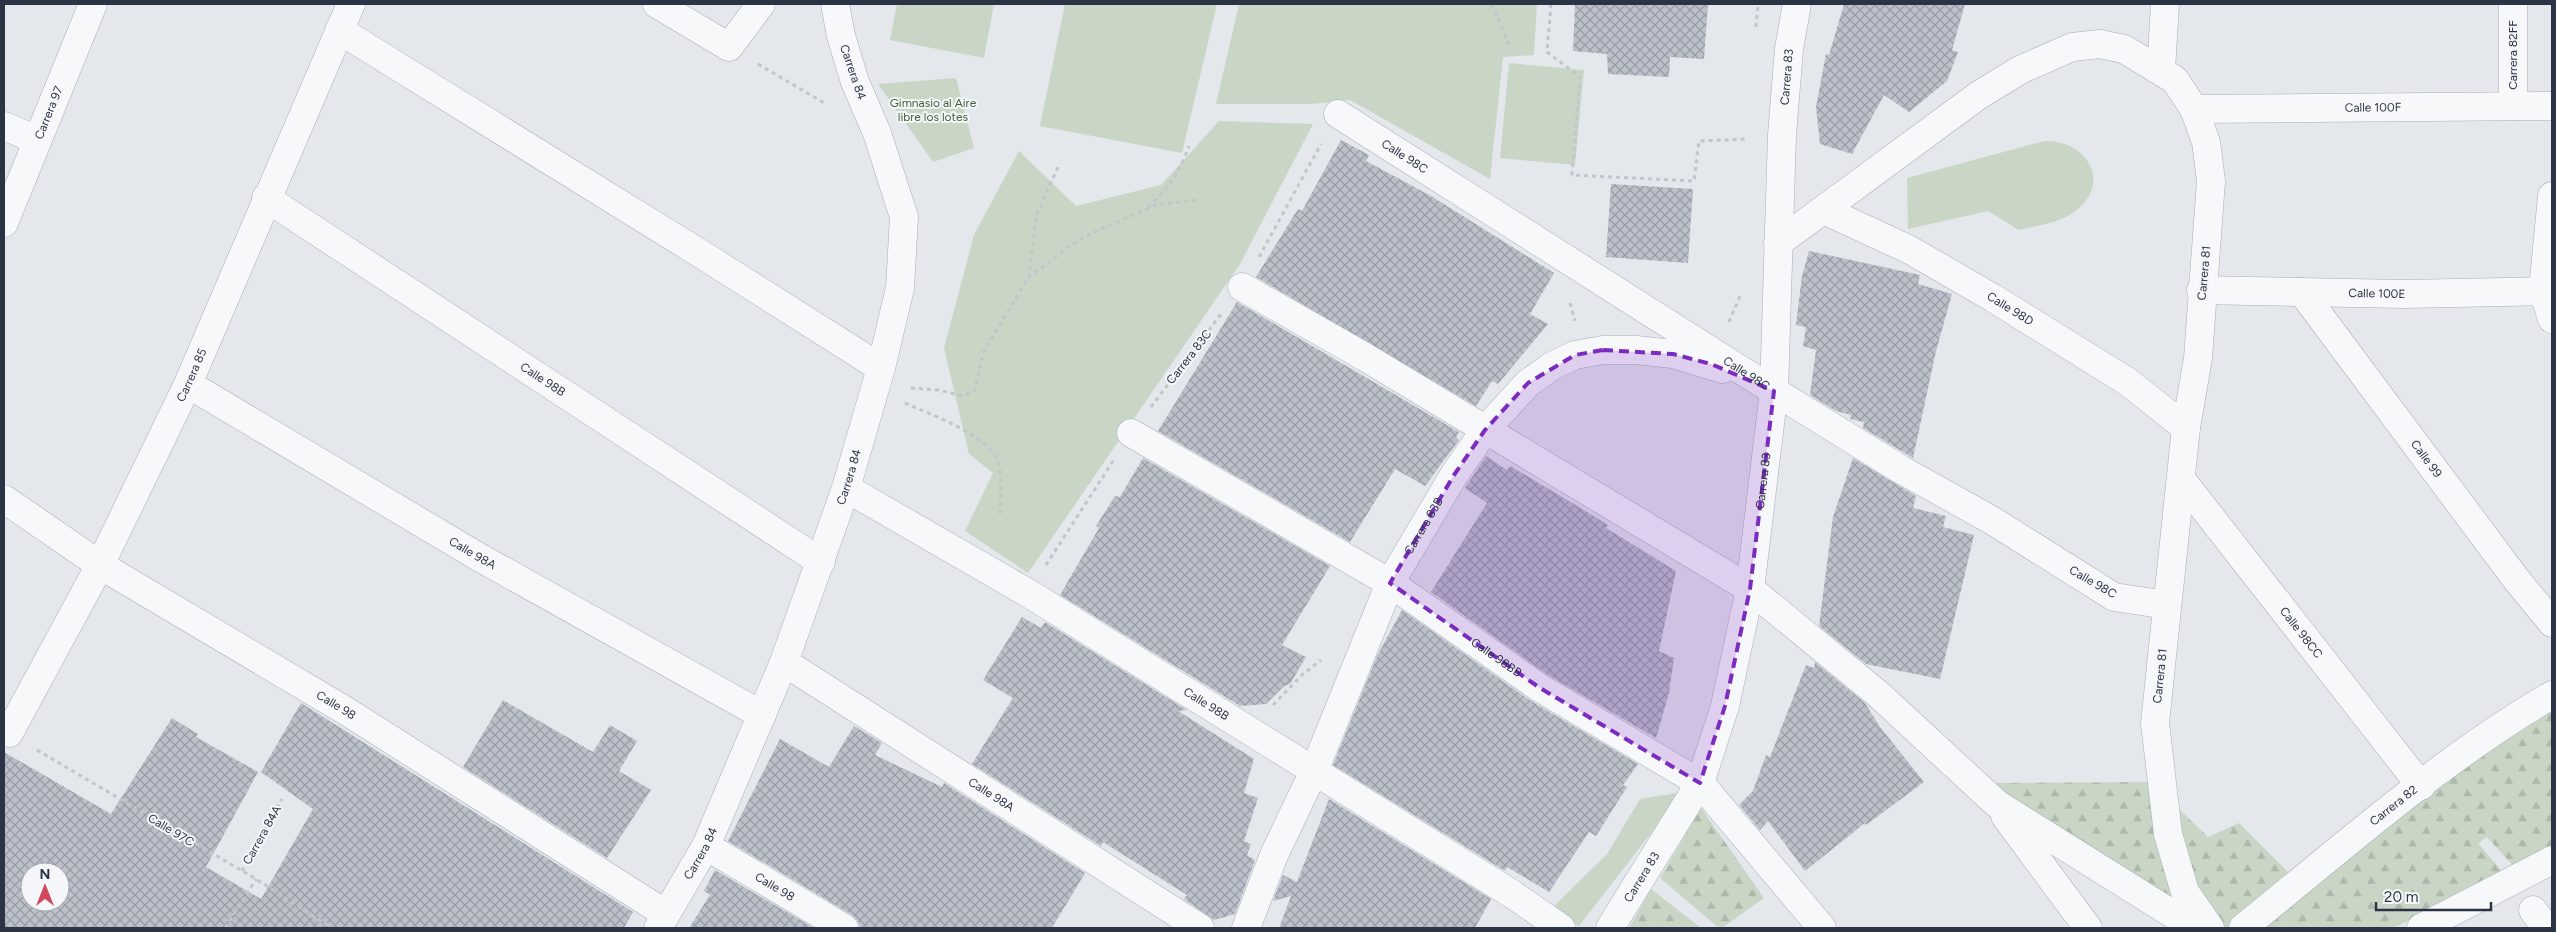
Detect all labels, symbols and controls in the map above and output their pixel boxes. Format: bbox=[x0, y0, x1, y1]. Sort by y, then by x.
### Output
street label: Carrera 82FF bbox=[2506, 20, 2520, 90]
street label: Carrera 84 bbox=[837, 43, 869, 102]
street label: Carrera 83 bbox=[1777, 48, 1796, 106]
street label: Carrera 97 bbox=[32, 84, 66, 141]
park label: Gimnasio al Aire libre los lotes bbox=[890, 96, 977, 124]
street label: Calle 100F bbox=[2345, 100, 2402, 115]
street label: Calle 98C bbox=[1379, 136, 1431, 177]
street label: Carrera 81 bbox=[2195, 245, 2213, 301]
street label: Calle 100E bbox=[2348, 286, 2406, 301]
street label: Calle 98D bbox=[1985, 289, 2036, 328]
street label: Carrera 83C bbox=[1163, 327, 1215, 387]
street label: Carrera 85 bbox=[173, 346, 210, 404]
street label: Calle 98C bbox=[1721, 354, 1773, 394]
street label: Calle 98B bbox=[518, 360, 568, 399]
street label: Calle 99 bbox=[2408, 437, 2445, 480]
street label: Carrera 84 bbox=[834, 447, 864, 507]
street label: Carrera 83 bbox=[1753, 452, 1773, 510]
street label: Carrera 83B bbox=[1401, 495, 1446, 557]
street label: Calle 98A bbox=[447, 534, 498, 572]
street label: Calle 98C bbox=[2067, 563, 2119, 601]
street label: Calle 98CC bbox=[2277, 604, 2326, 661]
street label: Calle 98BB bbox=[1468, 635, 1524, 680]
street label: Carrera 81 bbox=[2150, 648, 2170, 704]
street label: Calle 98B bbox=[1181, 684, 1232, 723]
street label: Calle 98 bbox=[314, 688, 358, 722]
street label: Calle 98A bbox=[966, 775, 1017, 814]
street label: Carrera 82 bbox=[2367, 782, 2420, 829]
street label: Carrera 84A bbox=[240, 803, 284, 867]
street label: Calle 97C bbox=[145, 811, 197, 849]
street label: Carrera 84 bbox=[681, 825, 720, 882]
street label: Carrera 83 bbox=[1621, 849, 1662, 905]
north arrow bbox=[20, 862, 70, 912]
text: N bbox=[40, 866, 50, 883]
street label: Calle 98 bbox=[752, 870, 797, 904]
scale bar bbox=[2376, 880, 2491, 912]
text: 20 m bbox=[2384, 888, 2418, 906]

